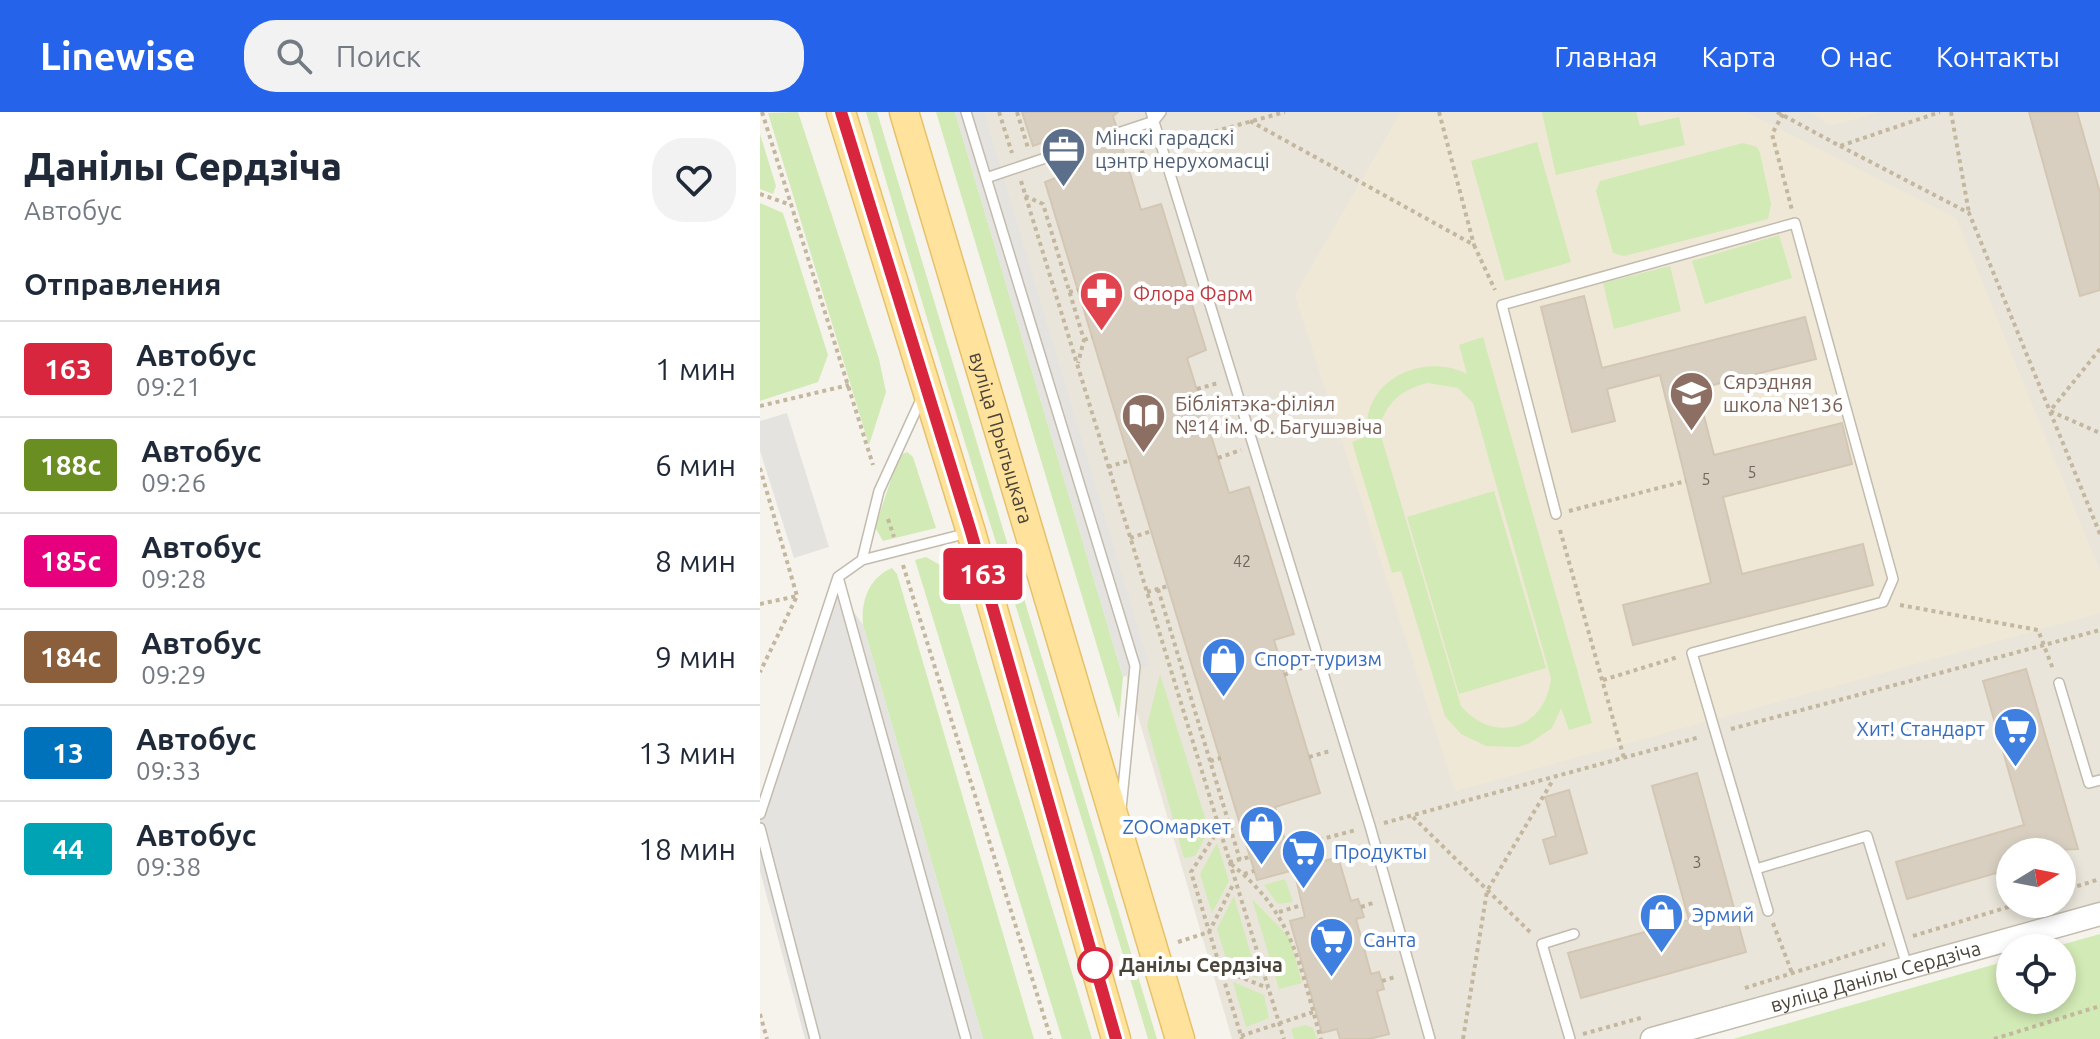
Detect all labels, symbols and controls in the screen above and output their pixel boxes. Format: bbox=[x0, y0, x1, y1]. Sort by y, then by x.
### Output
search box bbox=[244, 20, 804, 92]
icon: search bbox=[272, 34, 316, 78]
text: Linewise bbox=[40, 35, 196, 77]
text: Поиск bbox=[336, 39, 421, 73]
text: Главная bbox=[1554, 41, 1657, 72]
text: Карта bbox=[1701, 41, 1776, 72]
text: О нас bbox=[1820, 41, 1892, 72]
text: Контакты bbox=[1936, 41, 2060, 72]
office icon: Мінскі гарадскі цэнтр нерухомасці bbox=[1040, 125, 1088, 188]
place label: Мінскі гарадскі цэнтр нерухомасці bbox=[1095, 126, 1270, 172]
button: heart bbox=[652, 138, 736, 222]
text: Данілы Сердзіча bbox=[24, 145, 342, 187]
text: Автобус bbox=[24, 196, 122, 225]
text: Отправления bbox=[24, 267, 221, 301]
pharmacy icon: Флора Фарм bbox=[1078, 270, 1126, 333]
place label: Флора Фарм bbox=[1133, 282, 1253, 305]
text: Автобус bbox=[136, 338, 256, 372]
street label: вуліца Прытыцкага bbox=[965, 349, 1038, 526]
text: 1 мин bbox=[655, 352, 736, 386]
text: 163 bbox=[44, 353, 92, 384]
school or university icon: Сярэдняя школа №136 bbox=[1668, 370, 1716, 433]
place label: Сярэдняя школа №136 bbox=[1723, 370, 1843, 416]
text: 09:21 bbox=[136, 372, 201, 401]
library icon: Бібліятэка-філіял №14 ім. Ф. Багушэвіча bbox=[1120, 391, 1168, 454]
place label: Бібліятэка-філіял №14 ім. Ф. Багушэвіча bbox=[1175, 392, 1383, 438]
text: Автобус bbox=[141, 434, 262, 468]
text: 6 мин bbox=[655, 448, 736, 482]
text: 188с bbox=[40, 449, 101, 480]
house number: 5 bbox=[1747, 463, 1757, 481]
text: 09:26 bbox=[141, 468, 206, 497]
house number: 5 bbox=[1701, 470, 1711, 488]
text: Автобус bbox=[141, 530, 262, 564]
text: 8 мин bbox=[655, 544, 736, 578]
text: 185с bbox=[40, 545, 101, 576]
line badge: 163 bbox=[937, 548, 1029, 600]
house number: 42 bbox=[1233, 552, 1251, 570]
text: 163 bbox=[959, 558, 1007, 589]
text: 09:28 bbox=[141, 564, 206, 593]
text: Автобус bbox=[141, 626, 262, 660]
shop icon: Спорт-туризм bbox=[1199, 635, 1247, 698]
text: 9 мин bbox=[655, 640, 736, 674]
text: 184с bbox=[40, 641, 101, 672]
place label: Спорт-туризм bbox=[1254, 647, 1382, 670]
text: 09:29 bbox=[141, 660, 206, 689]
supermarket icon: Хит! Стандарт bbox=[1992, 705, 2040, 768]
place label: Хит! Стандарт bbox=[1857, 717, 1985, 740]
text: Автобус bbox=[136, 722, 256, 756]
text: 13 мин bbox=[638, 736, 736, 770]
text: 13 bbox=[52, 737, 84, 768]
text: 09:33 bbox=[136, 756, 201, 785]
shop icon: ZOOмаркет bbox=[1238, 803, 1286, 866]
place label: ZOOмаркет bbox=[1123, 815, 1231, 838]
text: Автобус bbox=[136, 818, 256, 852]
supermarket icon: Продукты bbox=[1279, 828, 1327, 891]
text: 18 мин bbox=[638, 832, 736, 866]
text: 44 bbox=[52, 833, 84, 864]
north arrow bbox=[1996, 838, 2076, 918]
map controls bbox=[1996, 838, 2076, 1014]
place label: Продукты bbox=[1334, 840, 1427, 863]
text: 09:38 bbox=[136, 852, 201, 881]
house number: 3 bbox=[1692, 853, 1702, 871]
shop icon: Эрмий bbox=[1637, 891, 1685, 954]
place label: Эрмий bbox=[1692, 903, 1754, 926]
supermarket icon: Санта bbox=[1308, 916, 1356, 979]
place label: Санта bbox=[1363, 928, 1416, 951]
button: locate bbox=[1996, 934, 2076, 1014]
street label: вуліца Данілы Сердзіча bbox=[1768, 936, 1983, 1016]
marker: Данілы Сердзіча bbox=[1078, 948, 1112, 982]
place label: Данілы Сердзіча bbox=[1119, 953, 1283, 976]

